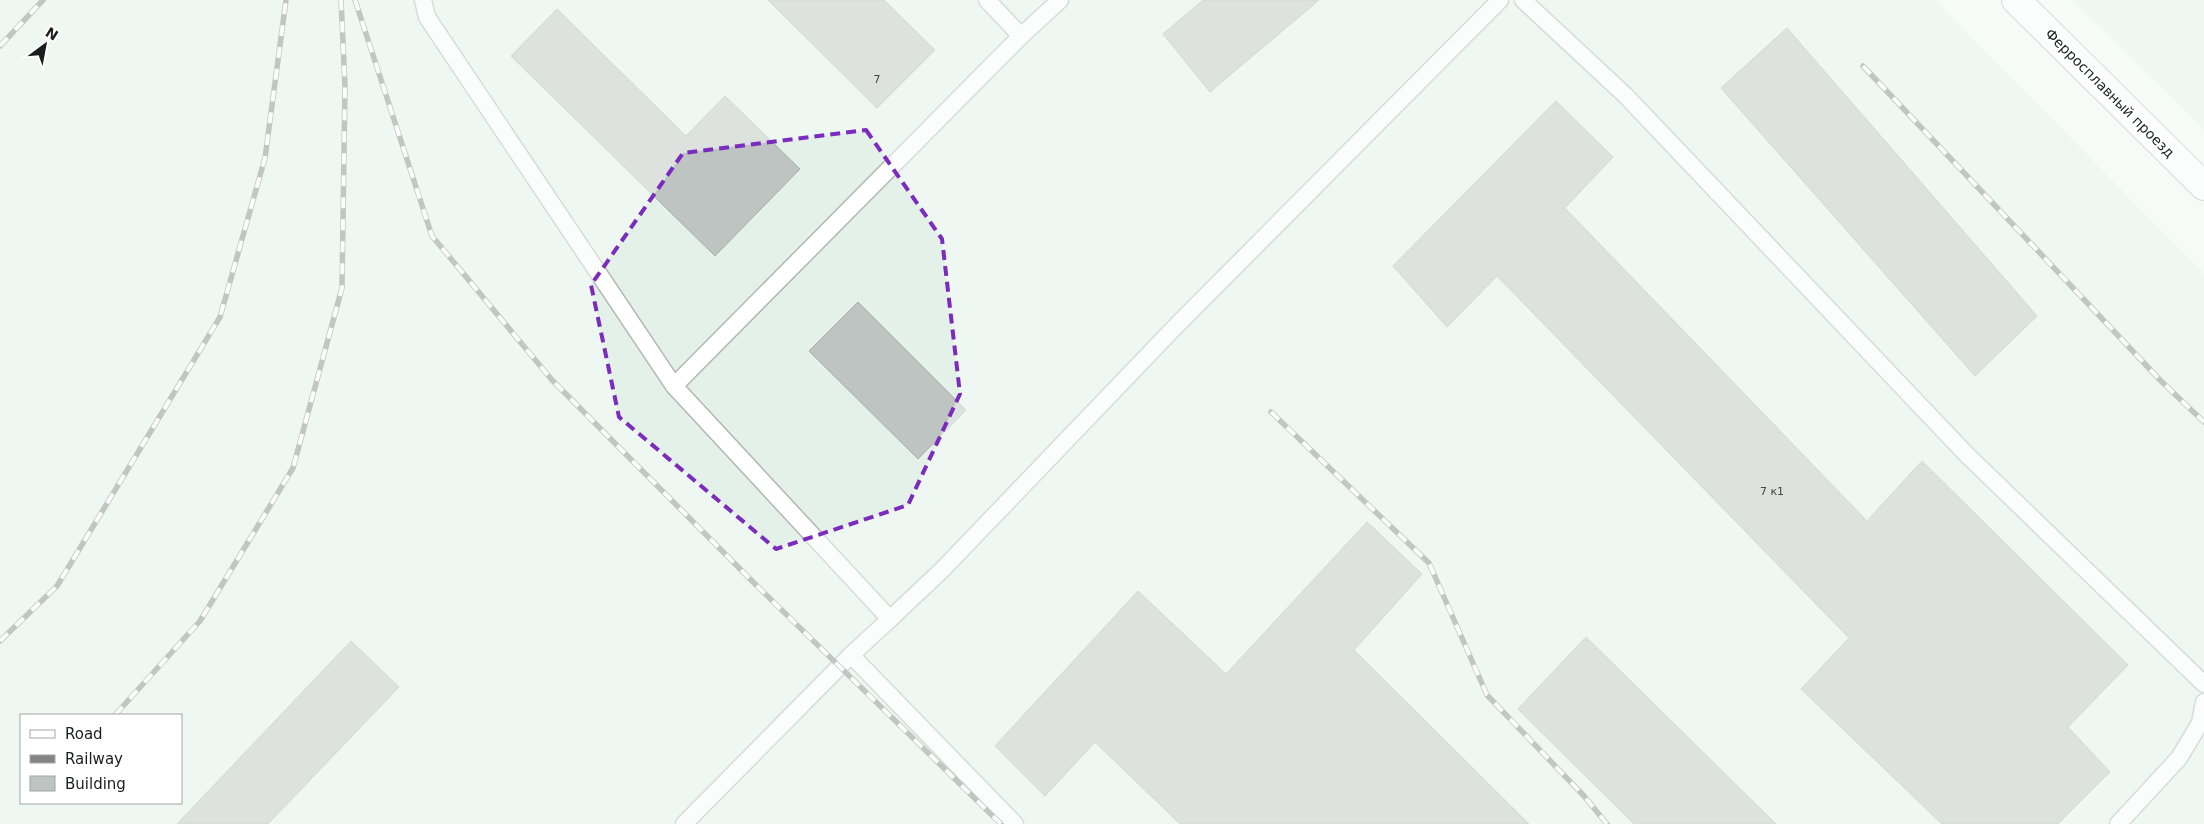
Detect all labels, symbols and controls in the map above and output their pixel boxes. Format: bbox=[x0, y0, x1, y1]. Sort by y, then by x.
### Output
north arrow bbox=[20, 20, 70, 70]
text: N bbox=[43, 24, 61, 44]
street label: Ферросплавный проезд bbox=[2042, 25, 2178, 161]
house number: 7 bbox=[874, 73, 881, 86]
house number: 7 к1 bbox=[1760, 485, 1784, 498]
legend bbox=[20, 714, 182, 804]
text: Road bbox=[65, 725, 103, 743]
text: Railway bbox=[65, 750, 123, 768]
text: Building bbox=[65, 775, 126, 793]

